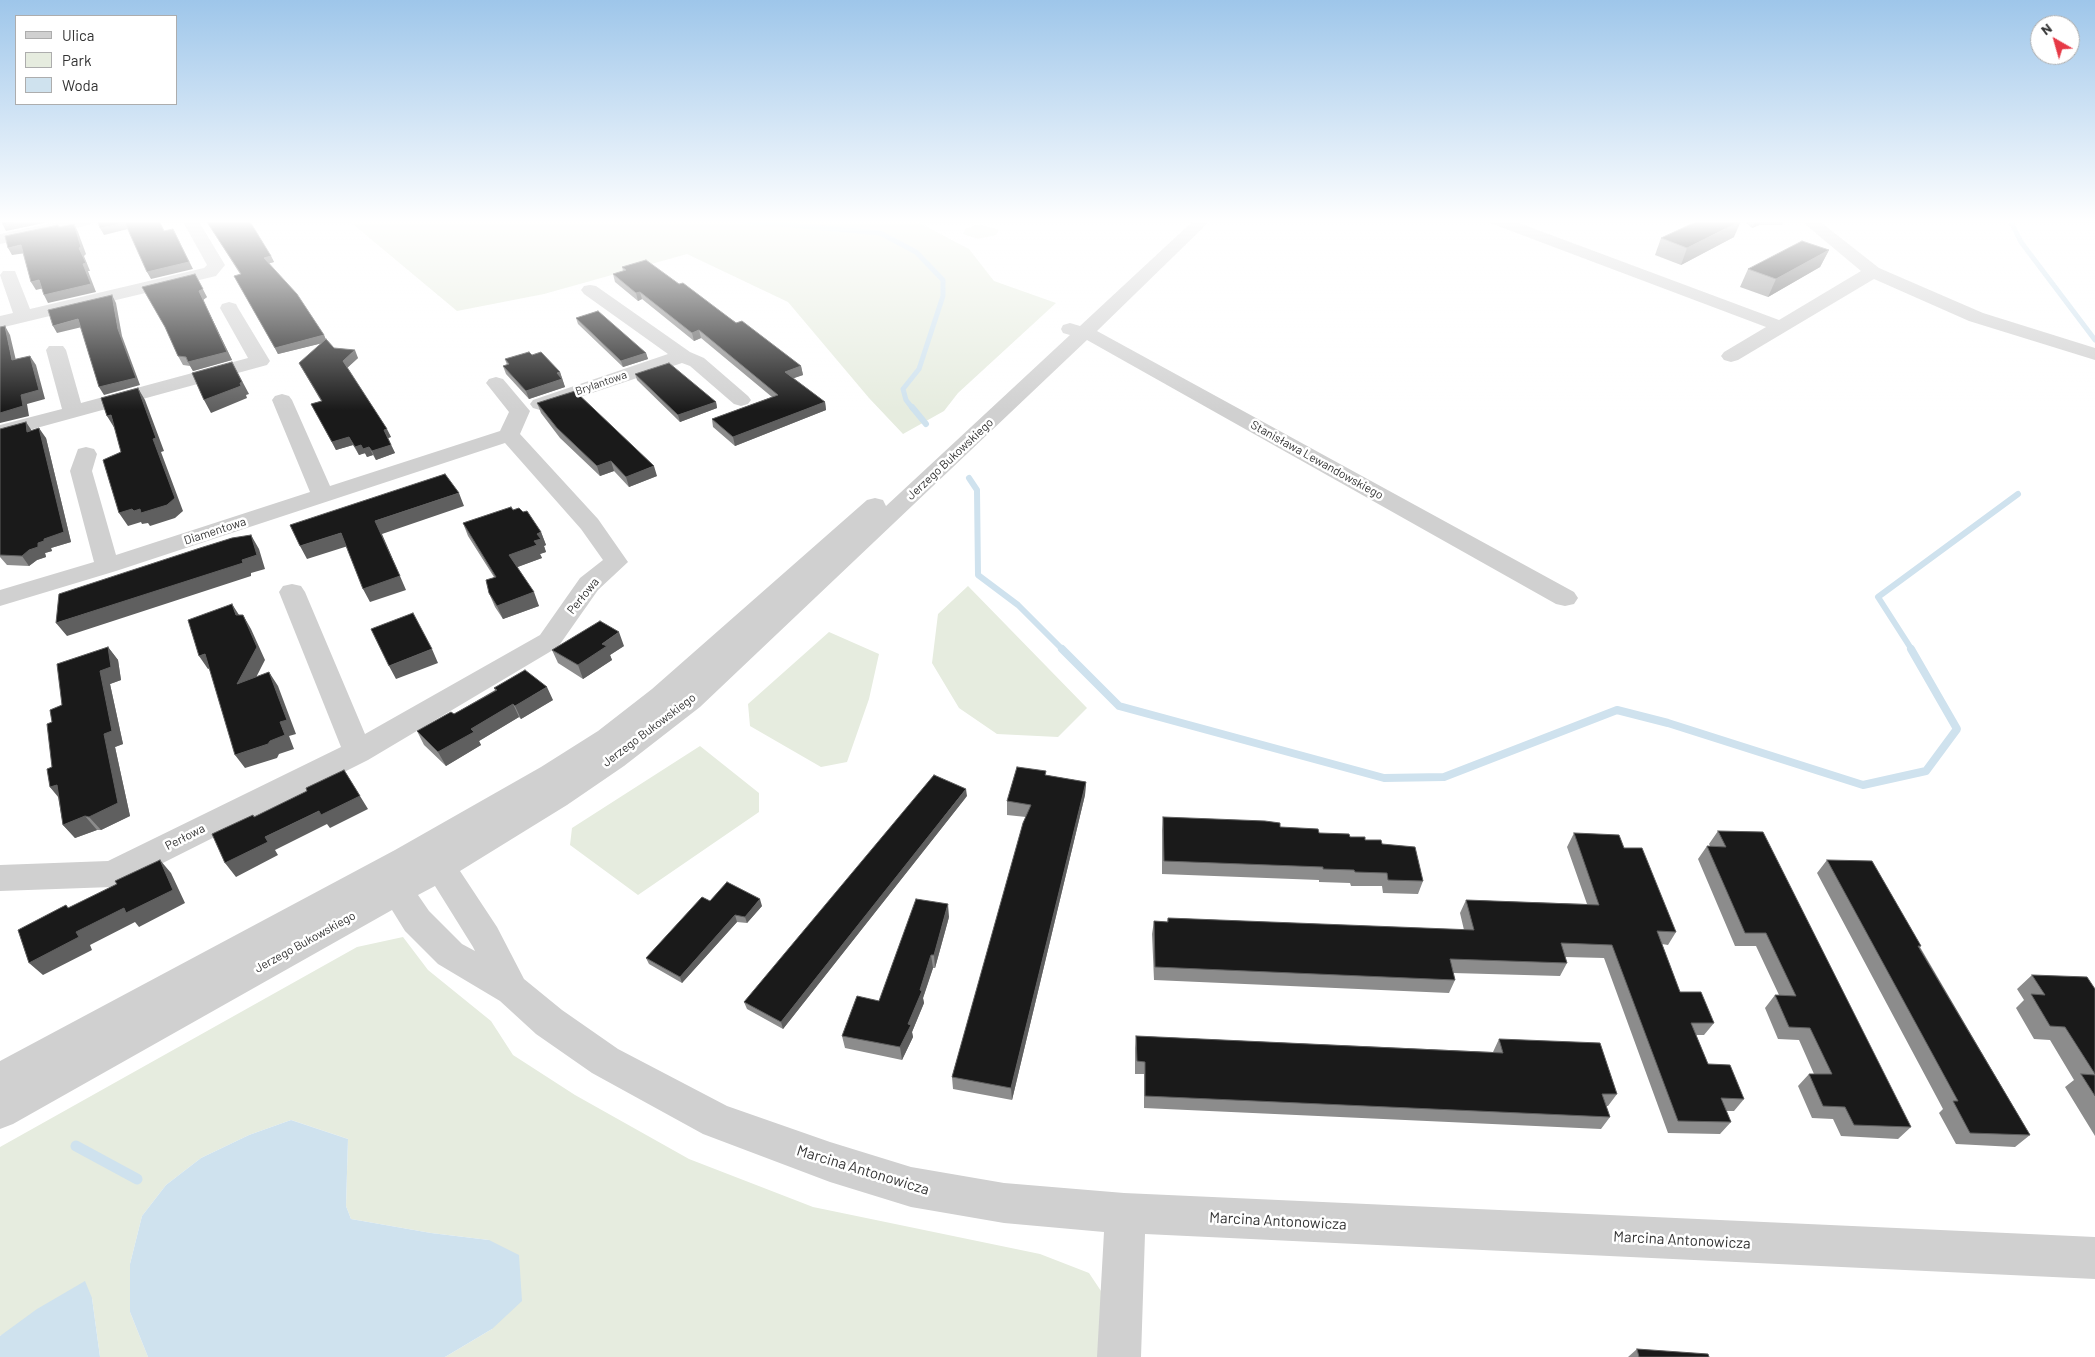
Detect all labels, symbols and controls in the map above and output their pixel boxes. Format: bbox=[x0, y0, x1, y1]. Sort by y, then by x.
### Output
legend bbox=[15, 15, 178, 105]
north arrow bbox=[2030, 15, 2080, 65]
text: N bbox=[2037, 19, 2055, 38]
text: Ulica bbox=[62, 26, 94, 44]
text: Park bbox=[62, 51, 91, 69]
text: Woda bbox=[62, 76, 98, 94]
street label: Brylantowa bbox=[574, 368, 628, 398]
street label: Jerzego Bukowskiego bbox=[904, 415, 996, 503]
street label: Stanisława Lewandowskiego bbox=[1248, 417, 1386, 503]
street label: Diamentowa bbox=[182, 514, 248, 548]
street label: Perłowa bbox=[564, 575, 602, 617]
street label: Jerzego Bukowskiego bbox=[599, 690, 699, 770]
street label: Perłowa bbox=[163, 821, 207, 853]
street label: Jerzego Bukowskiego bbox=[252, 908, 358, 976]
street label: Marcina Antonowicza bbox=[795, 1141, 931, 1199]
street label: Marcina Antonowicza bbox=[1209, 1208, 1347, 1234]
street label: Marcina Antonowicza bbox=[1613, 1227, 1751, 1253]

